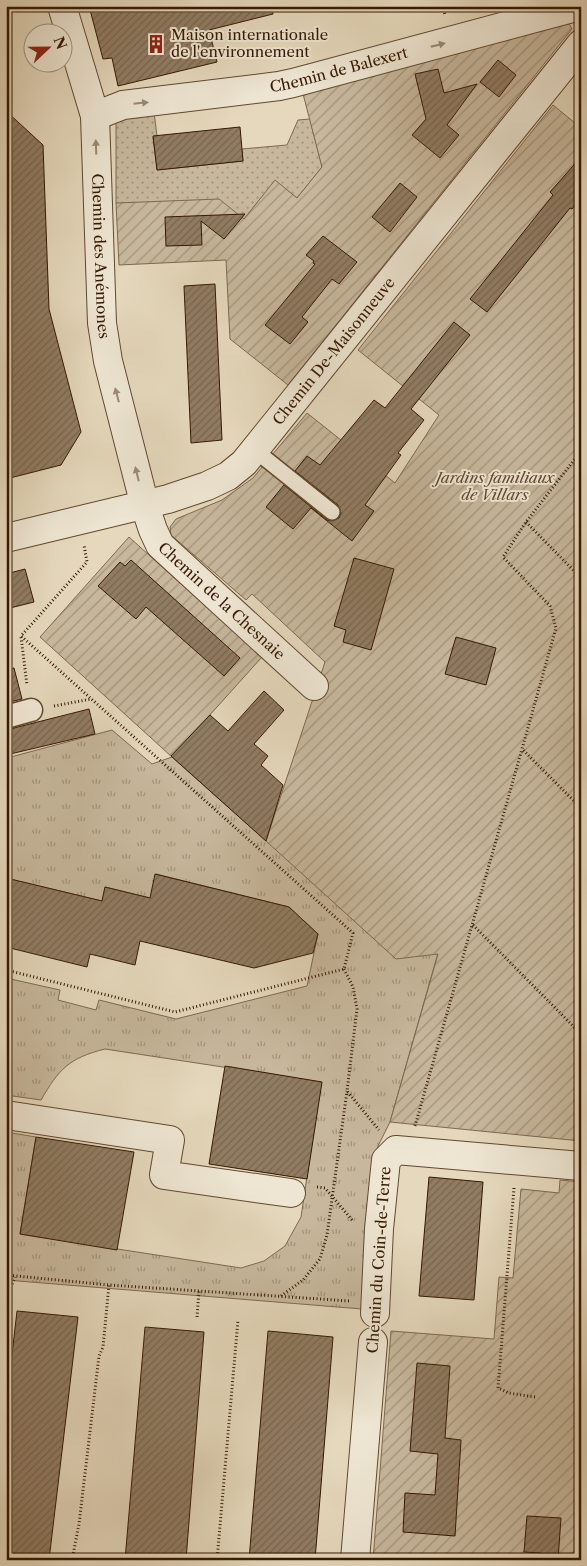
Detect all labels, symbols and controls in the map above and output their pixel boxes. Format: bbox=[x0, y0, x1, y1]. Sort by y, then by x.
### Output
north arrow bbox=[22, 22, 72, 72]
place label: Maison internationale de l'environnement bbox=[171, 25, 328, 61]
building icon: Maison internationale de l'environnement bbox=[145, 33, 167, 55]
text: N bbox=[49, 34, 71, 52]
one-way arrow bbox=[430, 41, 445, 49]
street label: Chemin de Balexert bbox=[269, 42, 410, 96]
one-way arrow bbox=[134, 99, 150, 107]
one-way arrow bbox=[91, 138, 99, 154]
street label: Chemin des Anémones bbox=[88, 173, 114, 340]
street label: Chemin De-Maisonneuve bbox=[268, 273, 399, 429]
one-way arrow bbox=[113, 387, 121, 402]
one-way arrow bbox=[133, 466, 141, 481]
park label: Jardins familiaux de Villars bbox=[432, 468, 555, 504]
street label: Chemin de la Chesnaie bbox=[154, 538, 289, 664]
street label: Chemin du Coin-de-Terre bbox=[362, 1166, 395, 1354]

